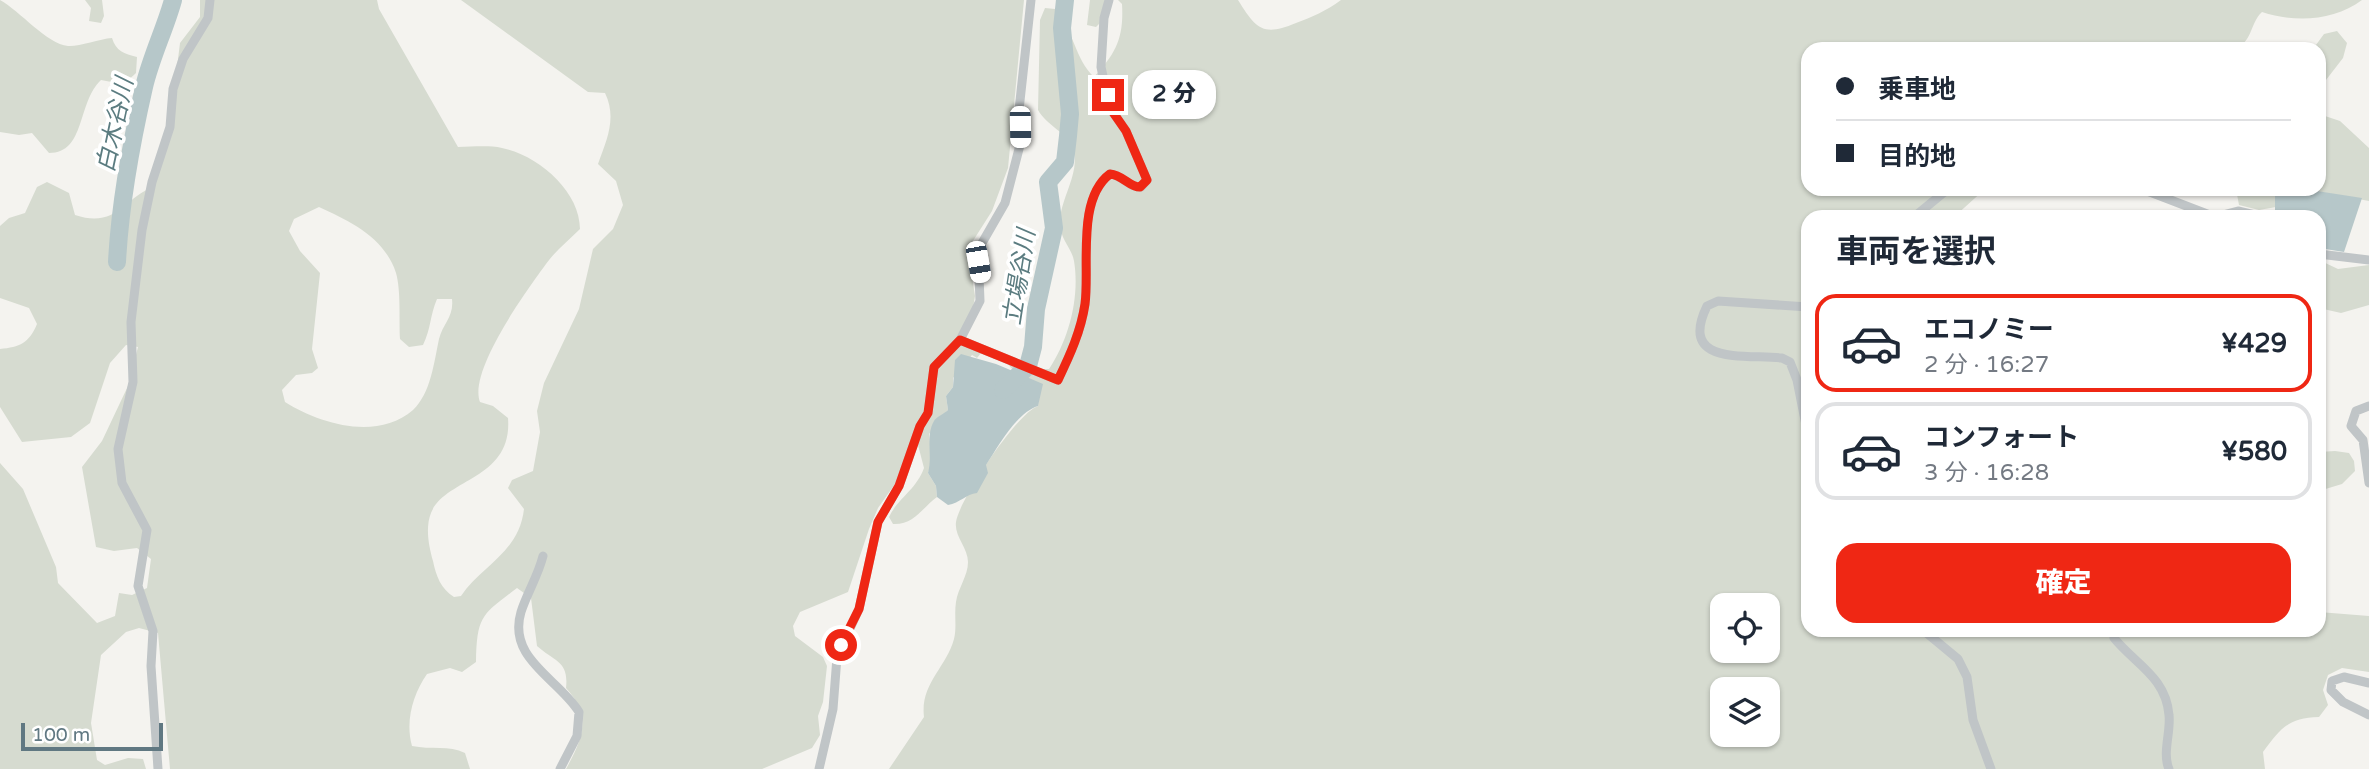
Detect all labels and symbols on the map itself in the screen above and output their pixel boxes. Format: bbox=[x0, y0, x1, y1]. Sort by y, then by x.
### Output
callout: 2 分 bbox=[1132, 70, 1216, 119]
water label: 白木谷川 bbox=[91, 72, 140, 175]
route end bbox=[1092, 79, 1124, 111]
car bbox=[1010, 106, 1031, 148]
water label: 立場谷川 bbox=[998, 224, 1042, 327]
car bbox=[965, 239, 992, 285]
route start bbox=[825, 629, 857, 661]
scale bar bbox=[21, 720, 163, 752]

